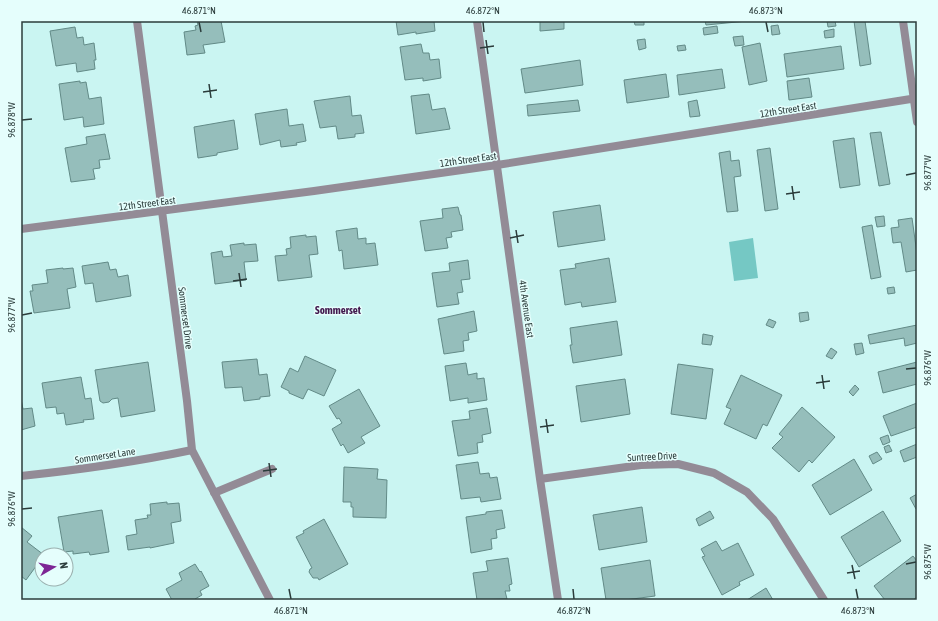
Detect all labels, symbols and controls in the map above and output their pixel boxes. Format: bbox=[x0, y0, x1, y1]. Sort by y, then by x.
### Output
text: 46.871°N bbox=[182, 5, 216, 16]
text: 46.872°N bbox=[466, 5, 500, 16]
text: 46.873°N bbox=[749, 5, 783, 16]
street label: 12th Street East bbox=[759, 100, 817, 119]
text: 96.878°W bbox=[6, 102, 17, 138]
street label: 12th Street East bbox=[439, 150, 497, 169]
text: 96.877°W bbox=[922, 155, 933, 191]
street label: 12th Street East bbox=[118, 195, 176, 212]
street label: 4th Avenue East bbox=[517, 280, 536, 339]
street label: Sommerset Drive bbox=[176, 286, 195, 350]
text: 96.877°W bbox=[6, 297, 17, 333]
district label: Sommerset bbox=[315, 304, 362, 316]
text: 96.876°W bbox=[922, 350, 933, 386]
street label: Sommerset Lane bbox=[74, 445, 137, 466]
street label: Suntree Drive bbox=[627, 450, 677, 463]
text: 96.876°W bbox=[6, 491, 17, 527]
text: 96.875°W bbox=[922, 544, 933, 580]
north arrow bbox=[34, 547, 74, 587]
text: N bbox=[57, 561, 70, 570]
text: 46.871°N bbox=[274, 605, 308, 616]
text: 46.872°N bbox=[557, 605, 591, 616]
text: 46.873°N bbox=[841, 605, 875, 616]

